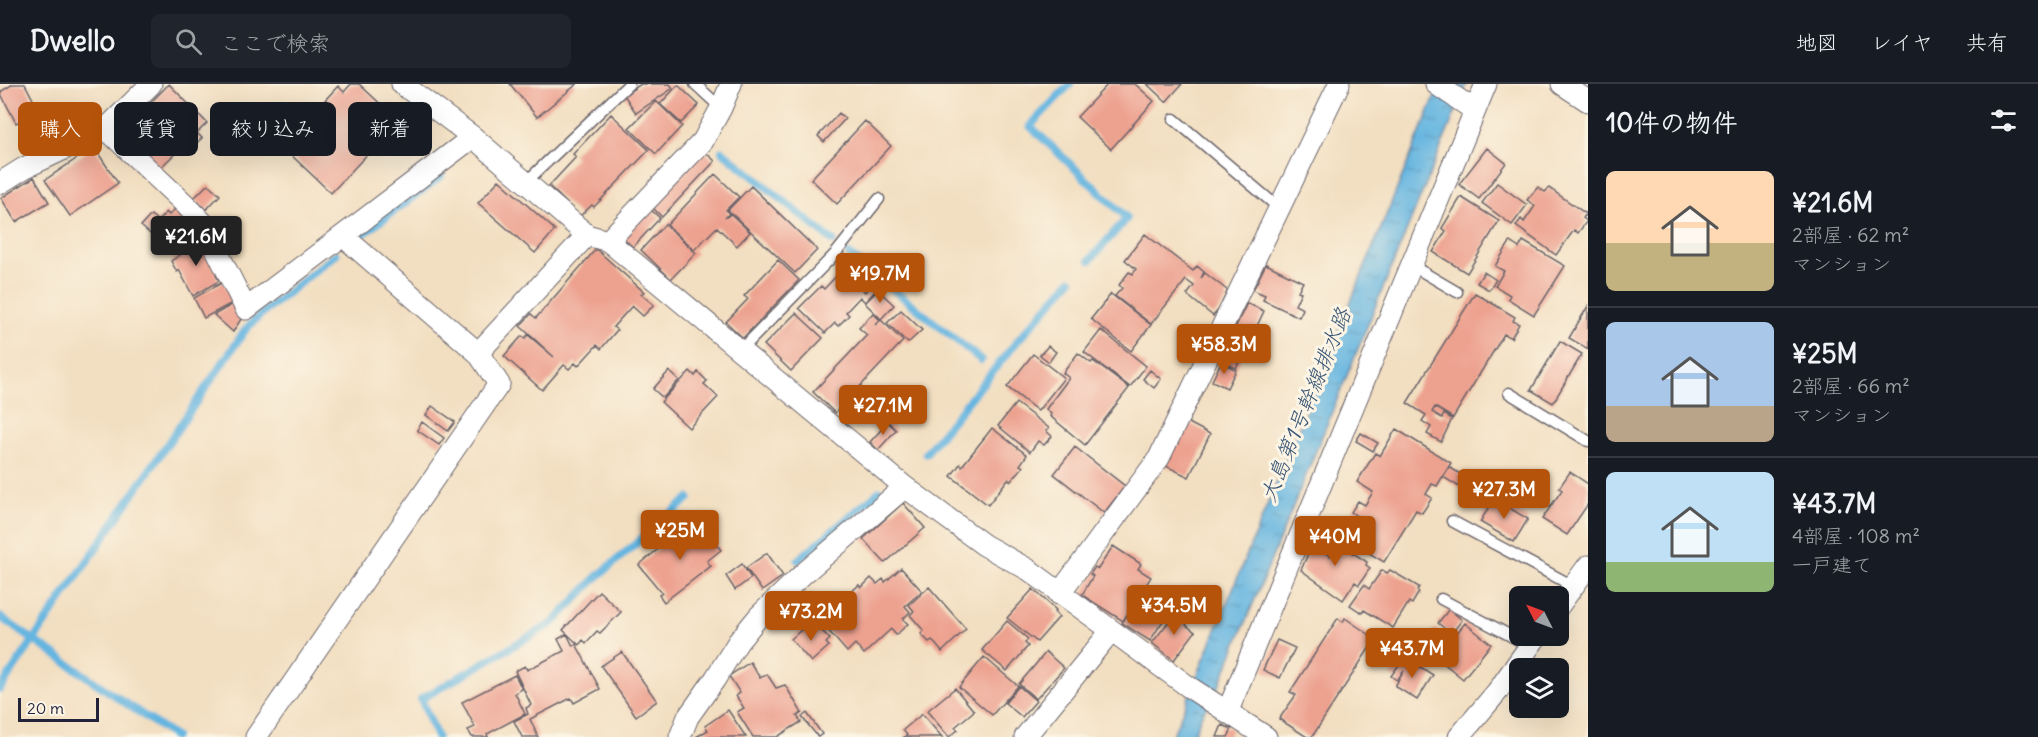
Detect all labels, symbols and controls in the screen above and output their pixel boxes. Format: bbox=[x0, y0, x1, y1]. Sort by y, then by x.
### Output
search box bbox=[151, 14, 571, 68]
text: Dwello bbox=[30, 23, 115, 59]
icon: search bbox=[172, 25, 205, 58]
text: ここで検索 bbox=[220, 29, 330, 57]
text: 地図 bbox=[1796, 29, 1838, 56]
text: レイヤ bbox=[1871, 29, 1933, 56]
text: 共有 bbox=[1966, 29, 2008, 56]
chip: 購入 bbox=[18, 102, 102, 156]
chip: 賃貸 bbox=[114, 102, 198, 156]
chip: 絞り込み bbox=[210, 102, 336, 156]
chip: 新着 bbox=[348, 102, 432, 156]
icon: filters bbox=[1987, 104, 2020, 137]
text: 10件の物件 bbox=[1606, 106, 1737, 139]
text: ¥21.6M bbox=[1792, 186, 1873, 219]
icon: home bbox=[1654, 195, 1726, 267]
pin: ¥21.6M bbox=[147, 216, 245, 267]
text: 2部屋 · 62 m² bbox=[1792, 222, 1909, 247]
text: ¥21.6M bbox=[165, 223, 227, 248]
text: マンション bbox=[1792, 251, 1891, 276]
pin: ¥19.7M bbox=[831, 253, 929, 304]
text: ¥19.7M bbox=[850, 260, 910, 285]
water label: 大島第1号幹線排水路 bbox=[1253, 302, 1357, 506]
pin: ¥58.3M bbox=[1175, 324, 1273, 375]
text: ¥58.3M bbox=[1191, 331, 1257, 356]
text: ¥25M bbox=[1792, 337, 1858, 370]
icon: home bbox=[1654, 346, 1726, 418]
text: 2部屋 · 66 m² bbox=[1792, 373, 1910, 398]
pin: ¥27.1M bbox=[834, 385, 932, 436]
text: ¥27.1M bbox=[853, 392, 913, 417]
text: マンション bbox=[1792, 402, 1891, 427]
pin: ¥27.3M bbox=[1455, 469, 1553, 520]
text: ¥27.3M bbox=[1472, 476, 1536, 501]
text: ¥43.7M bbox=[1792, 487, 1876, 520]
icon: home bbox=[1654, 496, 1726, 568]
pin: ¥25M bbox=[644, 510, 716, 561]
pin: ¥40M bbox=[1299, 516, 1371, 567]
text: ¥25M bbox=[655, 517, 705, 542]
text: ¥40M bbox=[1309, 523, 1361, 548]
text: 4部屋 · 108 m² bbox=[1792, 523, 1920, 548]
text: 一戸建て bbox=[1792, 552, 1872, 577]
pin: ¥34.5M bbox=[1125, 585, 1223, 636]
north arrow bbox=[1509, 586, 1569, 646]
map controls bbox=[1509, 586, 1569, 718]
pin: ¥73.2M bbox=[762, 591, 860, 642]
text: ¥34.5M bbox=[1141, 592, 1207, 617]
text: ¥73.2M bbox=[779, 598, 843, 623]
pin: ¥43.7M bbox=[1363, 628, 1461, 679]
text: ¥43.7M bbox=[1380, 635, 1444, 660]
button: layers bbox=[1509, 658, 1569, 718]
scale bar bbox=[18, 695, 99, 722]
text: 20 m bbox=[27, 698, 64, 718]

